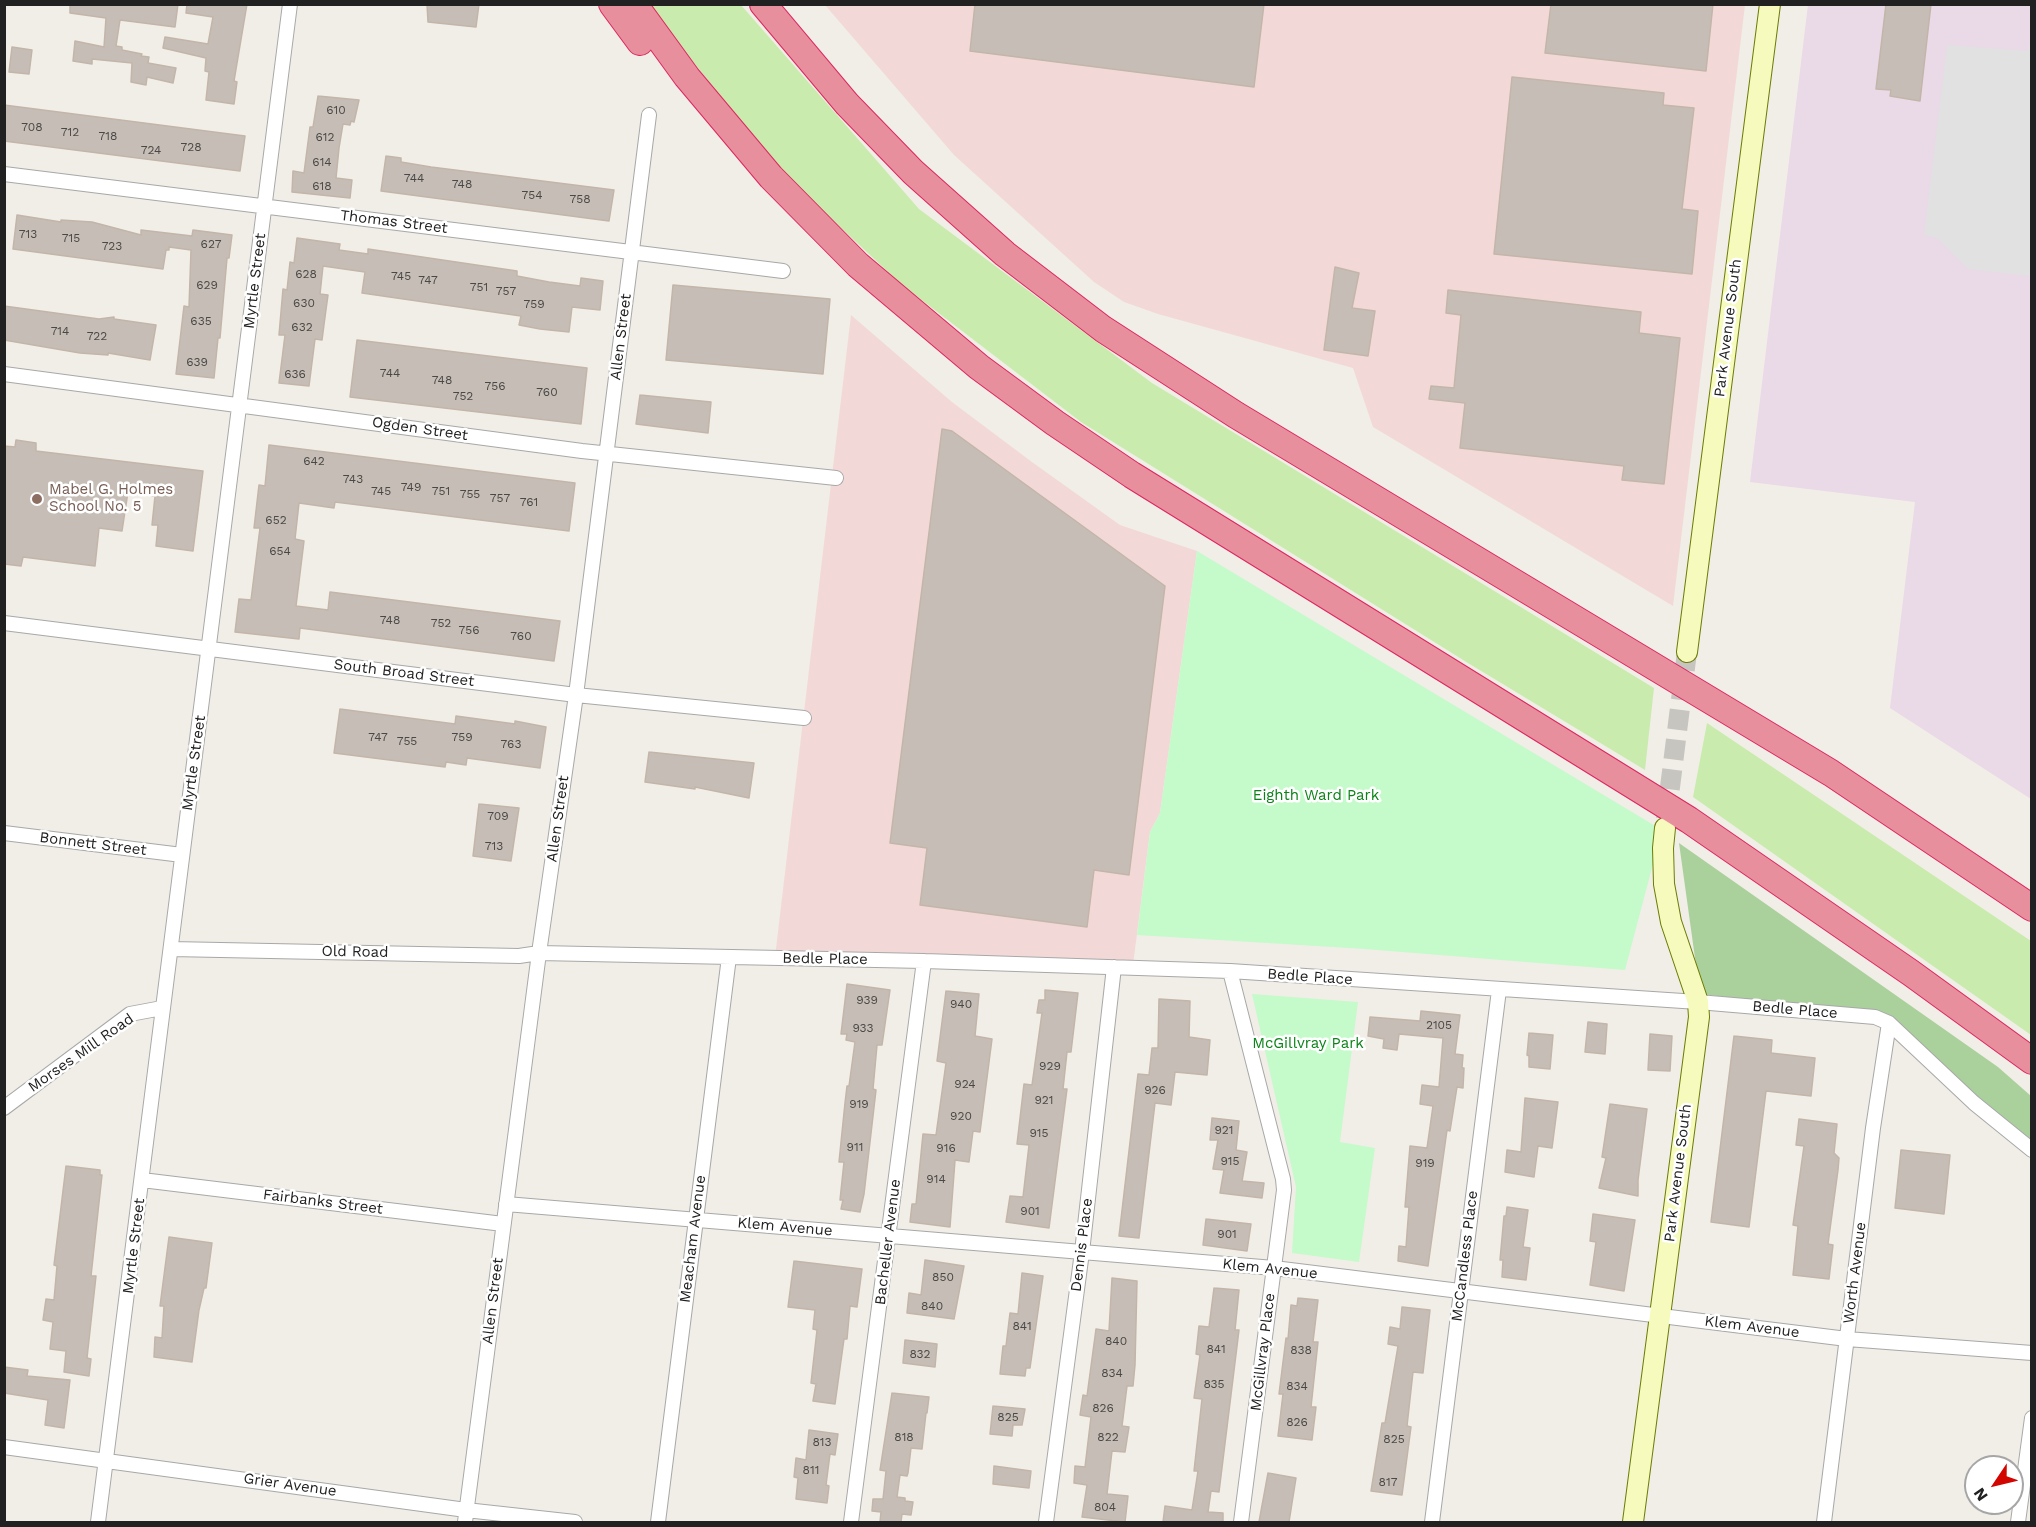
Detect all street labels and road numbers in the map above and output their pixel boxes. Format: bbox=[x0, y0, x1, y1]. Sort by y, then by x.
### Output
street label: Thomas Street bbox=[339, 206, 449, 238]
street label: Myrtle Street bbox=[240, 232, 270, 330]
street label: Park Avenue South bbox=[1711, 258, 1745, 398]
street label: Allen Street bbox=[607, 293, 635, 381]
street label: Ogden Street bbox=[371, 413, 469, 445]
street label: South Broad Street bbox=[333, 655, 475, 691]
street label: Myrtle Street bbox=[178, 714, 210, 812]
street label: Allen Street bbox=[543, 775, 573, 863]
street label: Bonnett Street bbox=[38, 829, 148, 859]
street label: Old Road bbox=[321, 942, 389, 962]
street label: Bedle Place bbox=[782, 949, 868, 969]
street label: Bedle Place bbox=[1267, 965, 1353, 989]
street label: Bedle Place bbox=[1752, 997, 1838, 1023]
street label: Morses Mill Road bbox=[25, 1010, 137, 1096]
street label: Park Avenue South bbox=[1661, 1103, 1695, 1243]
street label: Meacham Avenue bbox=[676, 1174, 710, 1304]
street label: Bacheller Avenue bbox=[871, 1178, 905, 1306]
street label: Fairbanks Street bbox=[262, 1186, 384, 1218]
street label: McCandless Place bbox=[1448, 1189, 1482, 1323]
street label: Myrtle Street bbox=[119, 1197, 149, 1295]
street label: Dennis Place bbox=[1067, 1197, 1097, 1293]
street label: Klem Avenue bbox=[737, 1214, 833, 1240]
street label: Worth Avenue bbox=[1840, 1221, 1870, 1325]
street label: Klem Avenue bbox=[1222, 1255, 1318, 1283]
street label: Allen Street bbox=[479, 1257, 507, 1345]
street label: McGillvray Place bbox=[1247, 1292, 1279, 1412]
street label: Klem Avenue bbox=[1703, 1312, 1801, 1342]
street label: Grier Avenue bbox=[242, 1470, 338, 1500]

